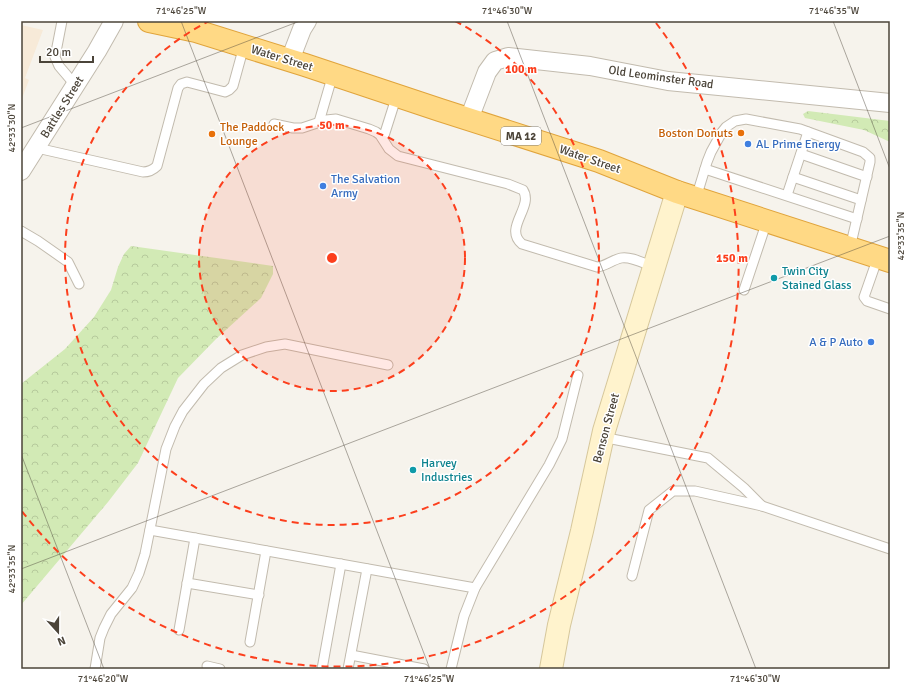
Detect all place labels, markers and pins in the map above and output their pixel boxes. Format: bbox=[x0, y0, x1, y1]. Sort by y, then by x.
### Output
place label: The Paddock Lounge bbox=[220, 120, 284, 149]
place label: Boston Donuts bbox=[658, 126, 733, 141]
marker: Boston Donuts bbox=[736, 128, 746, 138]
marker: The Paddock Lounge bbox=[207, 129, 217, 139]
place label: AL Prime Energy bbox=[756, 137, 841, 152]
marker: AL Prime Energy bbox=[743, 139, 753, 149]
place label: The Salvation Army bbox=[331, 172, 400, 201]
marker: The Salvation Army bbox=[318, 181, 328, 191]
centre of rings bbox=[325, 251, 339, 265]
place label: Twin City Stained Glass bbox=[782, 264, 852, 293]
marker: Twin City Stained Glass bbox=[769, 273, 779, 283]
place label: A & P Auto bbox=[809, 335, 863, 350]
marker: A & P Auto bbox=[866, 337, 876, 347]
place label: Harvey Industries bbox=[421, 456, 473, 485]
marker: Harvey Industries bbox=[408, 465, 418, 475]

